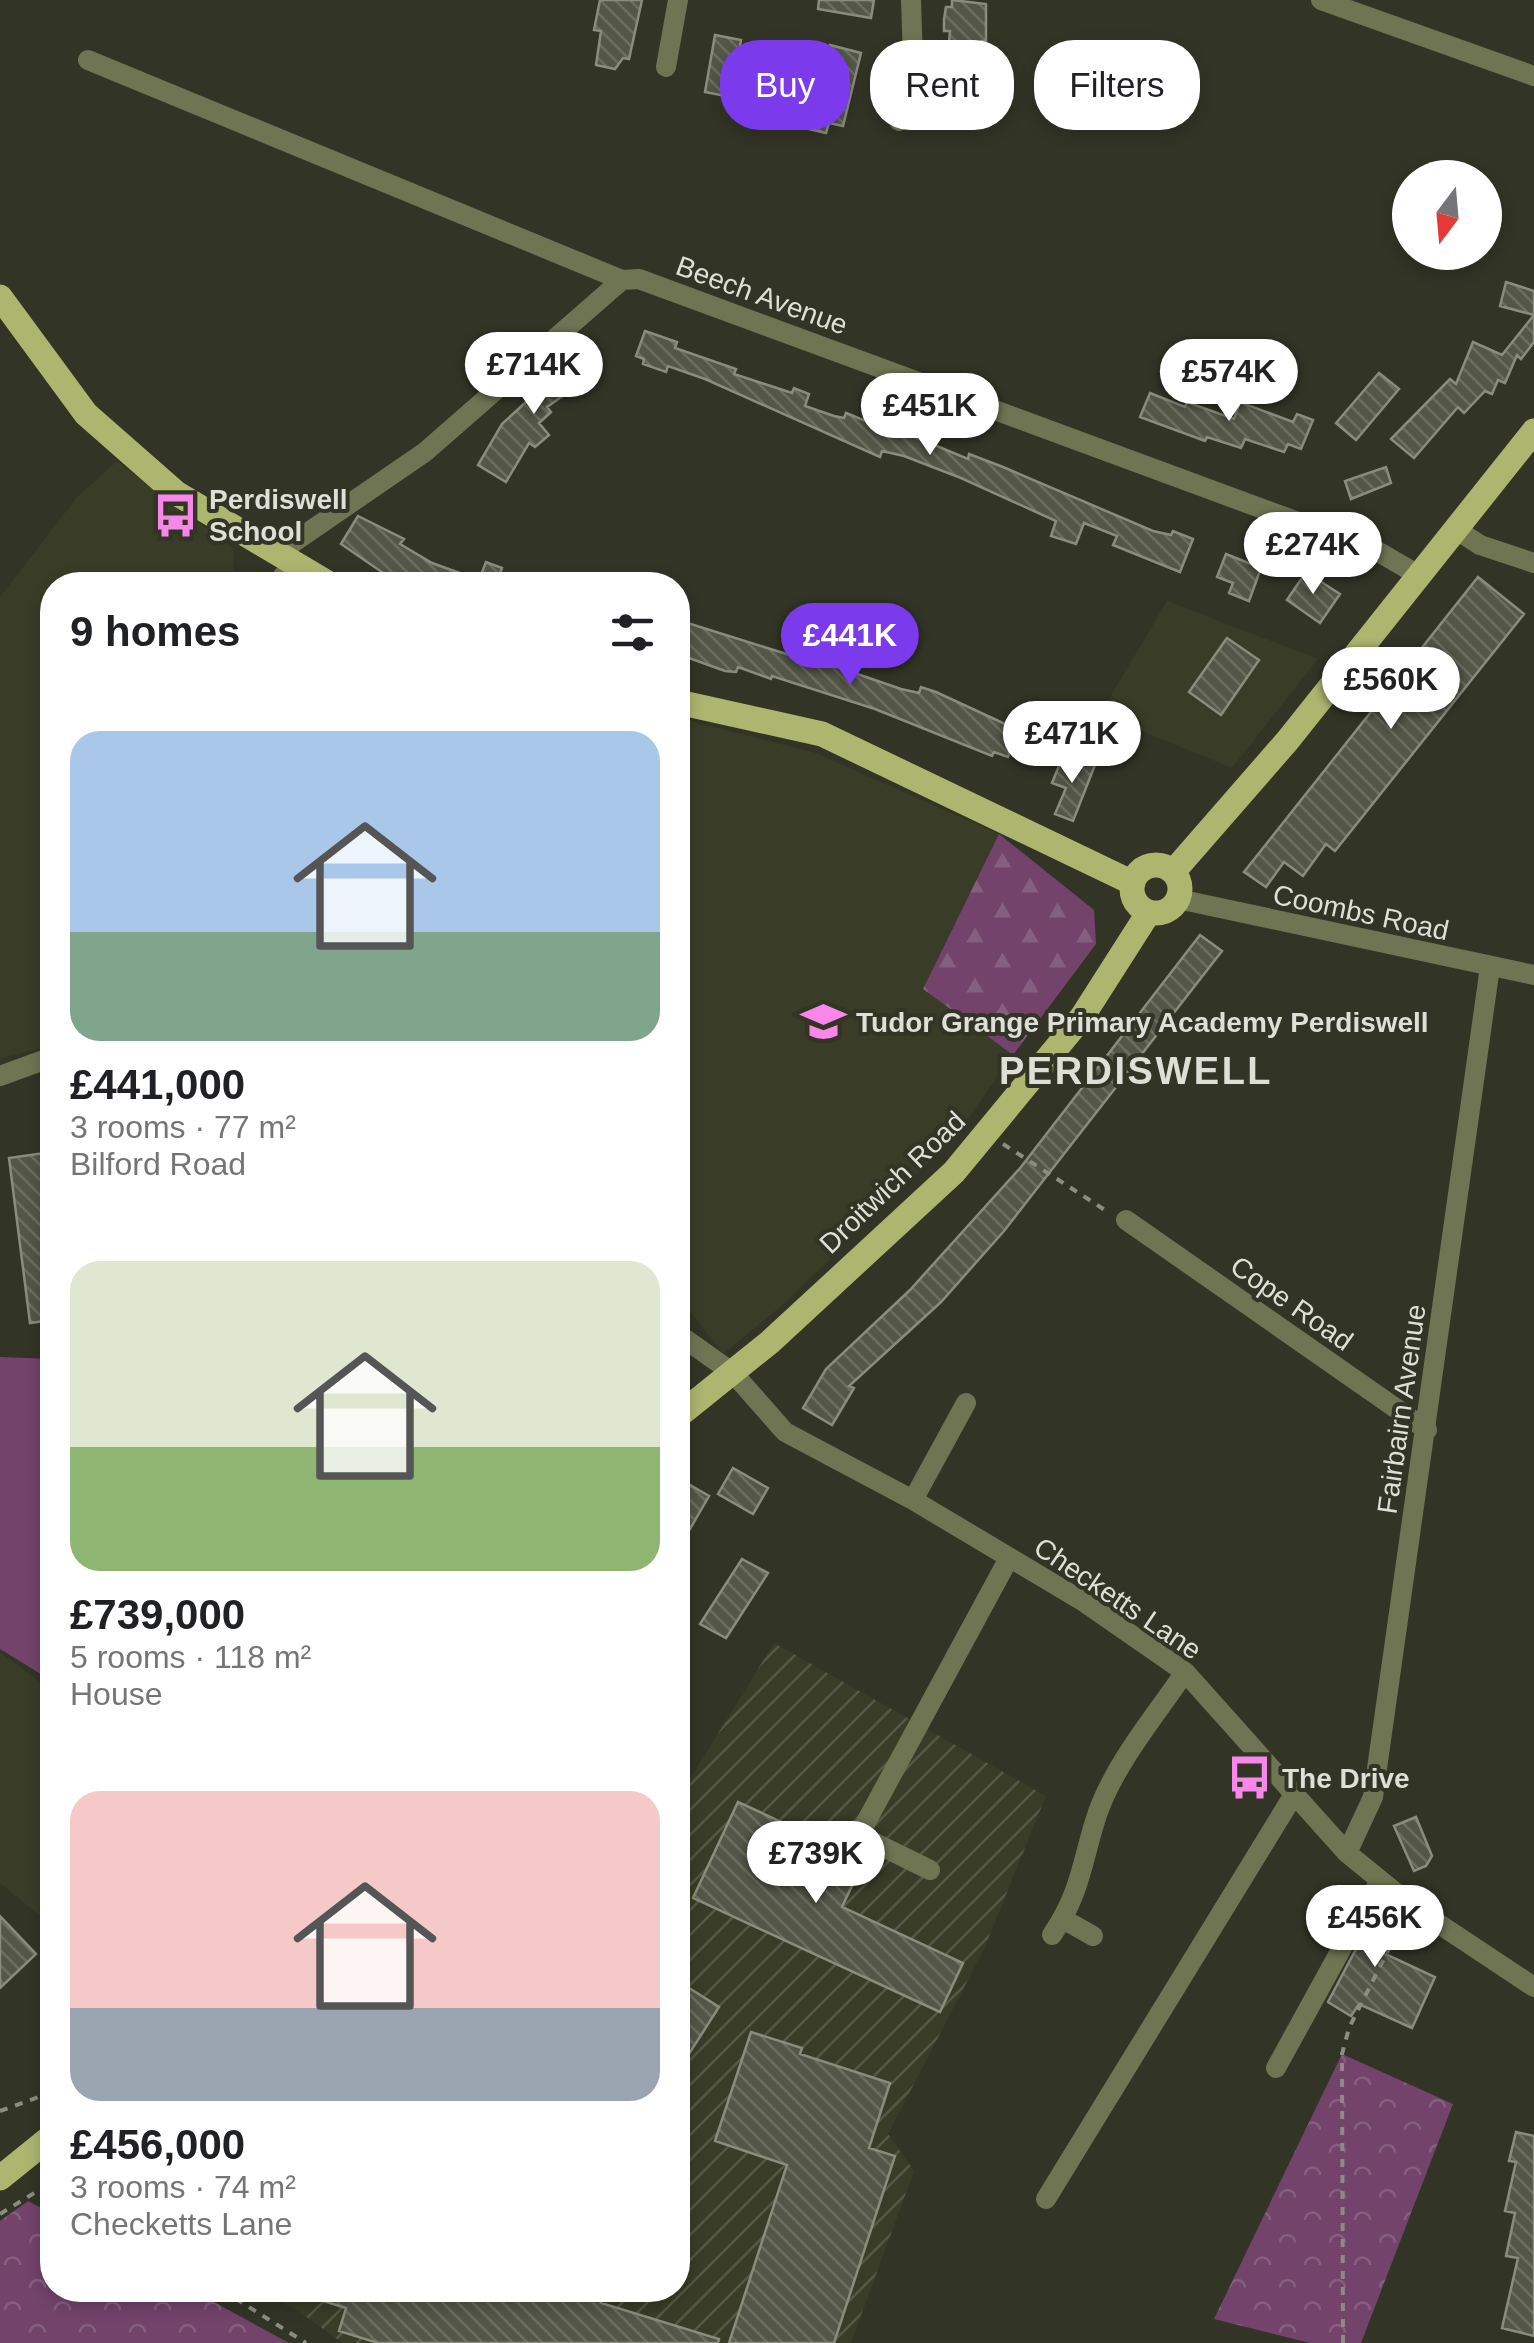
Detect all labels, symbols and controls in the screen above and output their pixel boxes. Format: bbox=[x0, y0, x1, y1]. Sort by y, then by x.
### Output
chip: Buy bbox=[720, 40, 850, 130]
chip: Rent bbox=[870, 40, 1014, 130]
chip: Filters bbox=[1034, 40, 1200, 130]
north arrow bbox=[1392, 160, 1502, 270]
map controls bbox=[1392, 160, 1502, 270]
street label: Beech Avenue bbox=[672, 250, 852, 341]
pin: £714K bbox=[464, 332, 604, 417]
pin: £574K bbox=[1159, 339, 1299, 424]
text: £714K bbox=[487, 346, 581, 382]
text: £574K bbox=[1182, 353, 1276, 389]
pin: £451K bbox=[860, 373, 1000, 458]
text: £451K bbox=[883, 387, 977, 423]
place label: Perdiswell School bbox=[209, 484, 348, 547]
bus stop icon: Perdiswell School bbox=[152, 491, 200, 539]
pin: £274K bbox=[1243, 512, 1383, 597]
text: £274K bbox=[1266, 526, 1360, 562]
pin: £441K bbox=[780, 603, 920, 688]
icon: filters bbox=[605, 605, 660, 660]
text: 9 homes bbox=[70, 608, 240, 655]
text: £441K bbox=[803, 617, 897, 653]
pin: £560K bbox=[1321, 647, 1461, 732]
text: £560K bbox=[1344, 661, 1438, 697]
pin: £471K bbox=[1002, 701, 1142, 786]
text: £471K bbox=[1025, 715, 1119, 751]
icon: home bbox=[275, 796, 455, 976]
street label: Coombs Road bbox=[1270, 879, 1452, 946]
school or university icon: Tudor Grange Primary Academy Perdiswell bbox=[799, 998, 847, 1046]
place label: Tudor Grange Primary Academy Perdiswell bbox=[856, 1007, 1429, 1038]
district label: PERDISWELL bbox=[999, 1050, 1273, 1092]
text: £441,000 bbox=[70, 1061, 245, 1108]
street label: Droitwich Road bbox=[813, 1105, 971, 1259]
text: 3 rooms · 77 m² bbox=[70, 1109, 296, 1145]
text: Bilford Road bbox=[70, 1146, 246, 1182]
street label: Cope Road bbox=[1225, 1250, 1359, 1357]
street label: Fairbairn Avenue bbox=[1371, 1302, 1432, 1516]
icon: home bbox=[275, 1326, 455, 1506]
street label: Checketts Lane bbox=[1028, 1531, 1207, 1666]
text: £739,000 bbox=[70, 1591, 245, 1638]
text: 5 rooms · 118 m² bbox=[70, 1639, 311, 1675]
text: House bbox=[70, 1676, 163, 1712]
bus stop icon: The Drive bbox=[1225, 1754, 1273, 1802]
place label: The Drive bbox=[1282, 1763, 1410, 1794]
pin: £739K bbox=[746, 1821, 886, 1906]
text: £739K bbox=[769, 1835, 863, 1871]
icon: home bbox=[275, 1856, 455, 2036]
pin: £456K bbox=[1305, 1885, 1445, 1970]
text: £456K bbox=[1328, 1899, 1422, 1935]
text: £456,000 bbox=[70, 2121, 245, 2168]
text: 3 rooms · 74 m² bbox=[70, 2169, 296, 2205]
text: Checketts Lane bbox=[70, 2206, 292, 2242]

